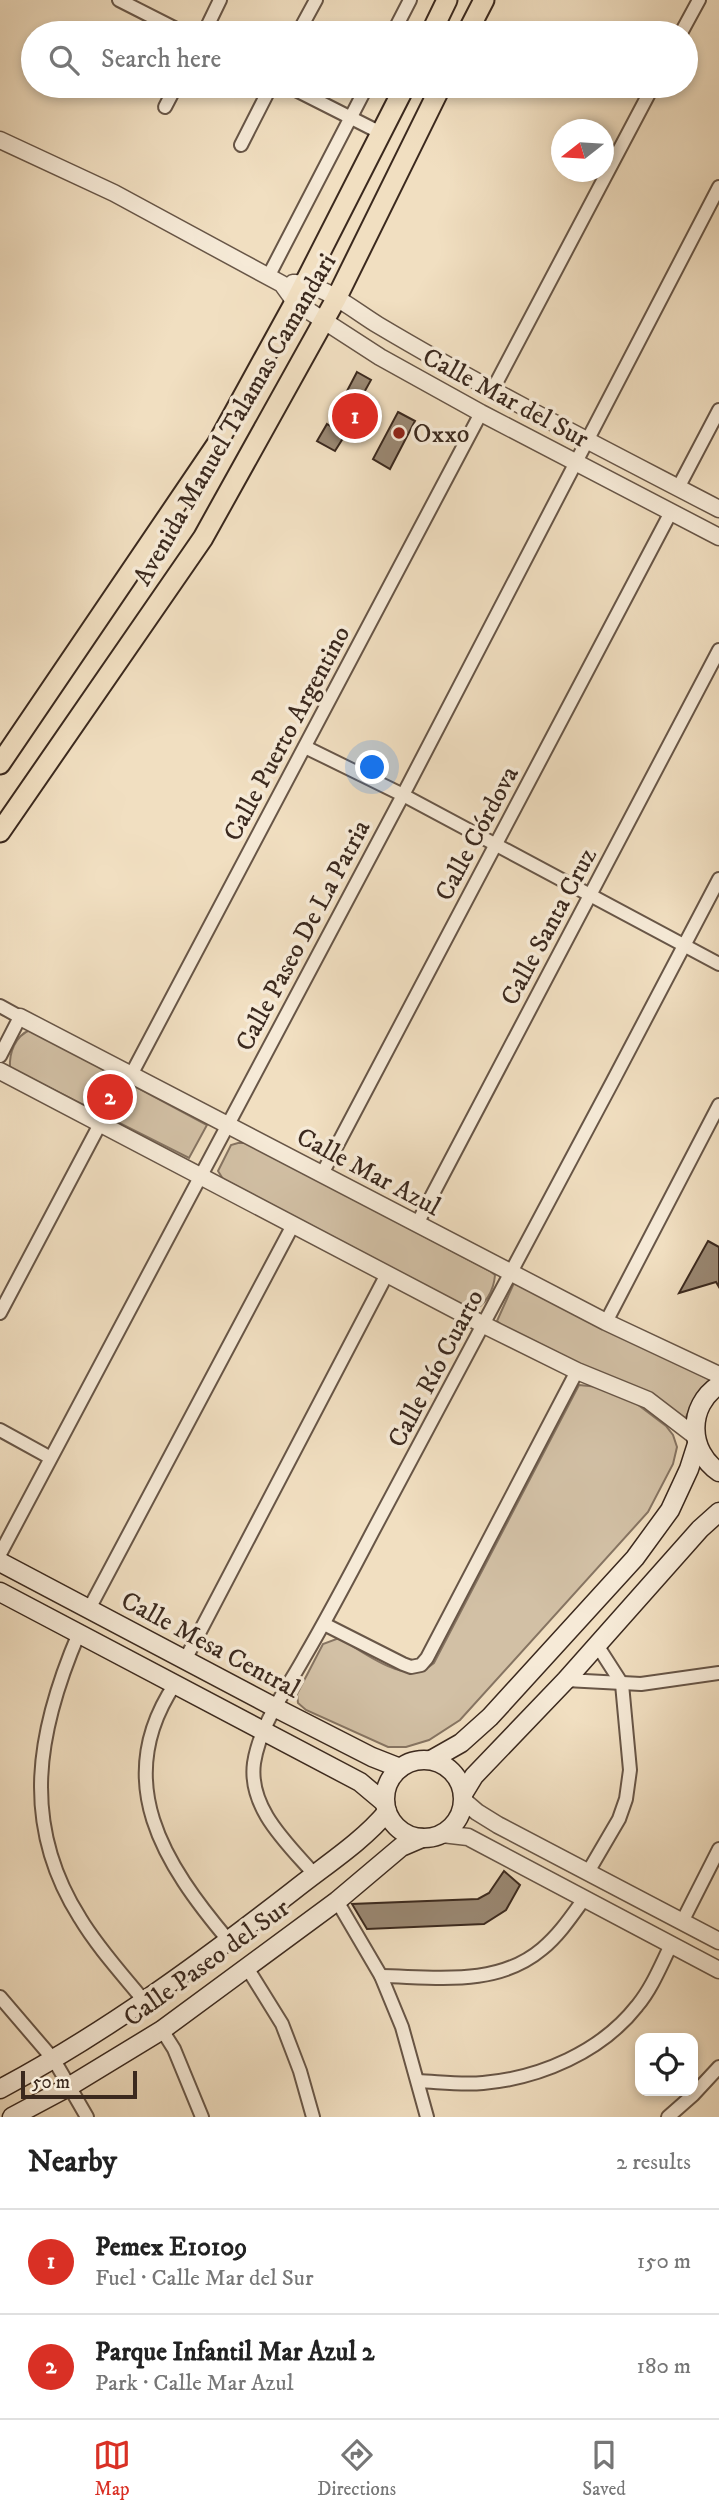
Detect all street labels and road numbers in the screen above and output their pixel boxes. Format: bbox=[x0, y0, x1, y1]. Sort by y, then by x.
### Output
street label: Avenida Manuel Talamas Camandari bbox=[127, 248, 344, 592]
street label: Calle Mar del Sur bbox=[417, 341, 594, 456]
street label: Calle Puerto Argentino bbox=[217, 620, 358, 847]
street label: Calle Córdova bbox=[428, 761, 527, 907]
street label: Calle Paseo De La Patria bbox=[228, 815, 378, 1057]
street label: Calle Santa Cruz bbox=[494, 842, 605, 1011]
street label: Calle Mar Azul bbox=[291, 1121, 446, 1224]
street label: Calle Río Cuarto bbox=[381, 1284, 492, 1453]
street label: Calle Mesa Central bbox=[115, 1584, 306, 1706]
street label: Calle Paseo del Sur bbox=[117, 1892, 297, 2034]

